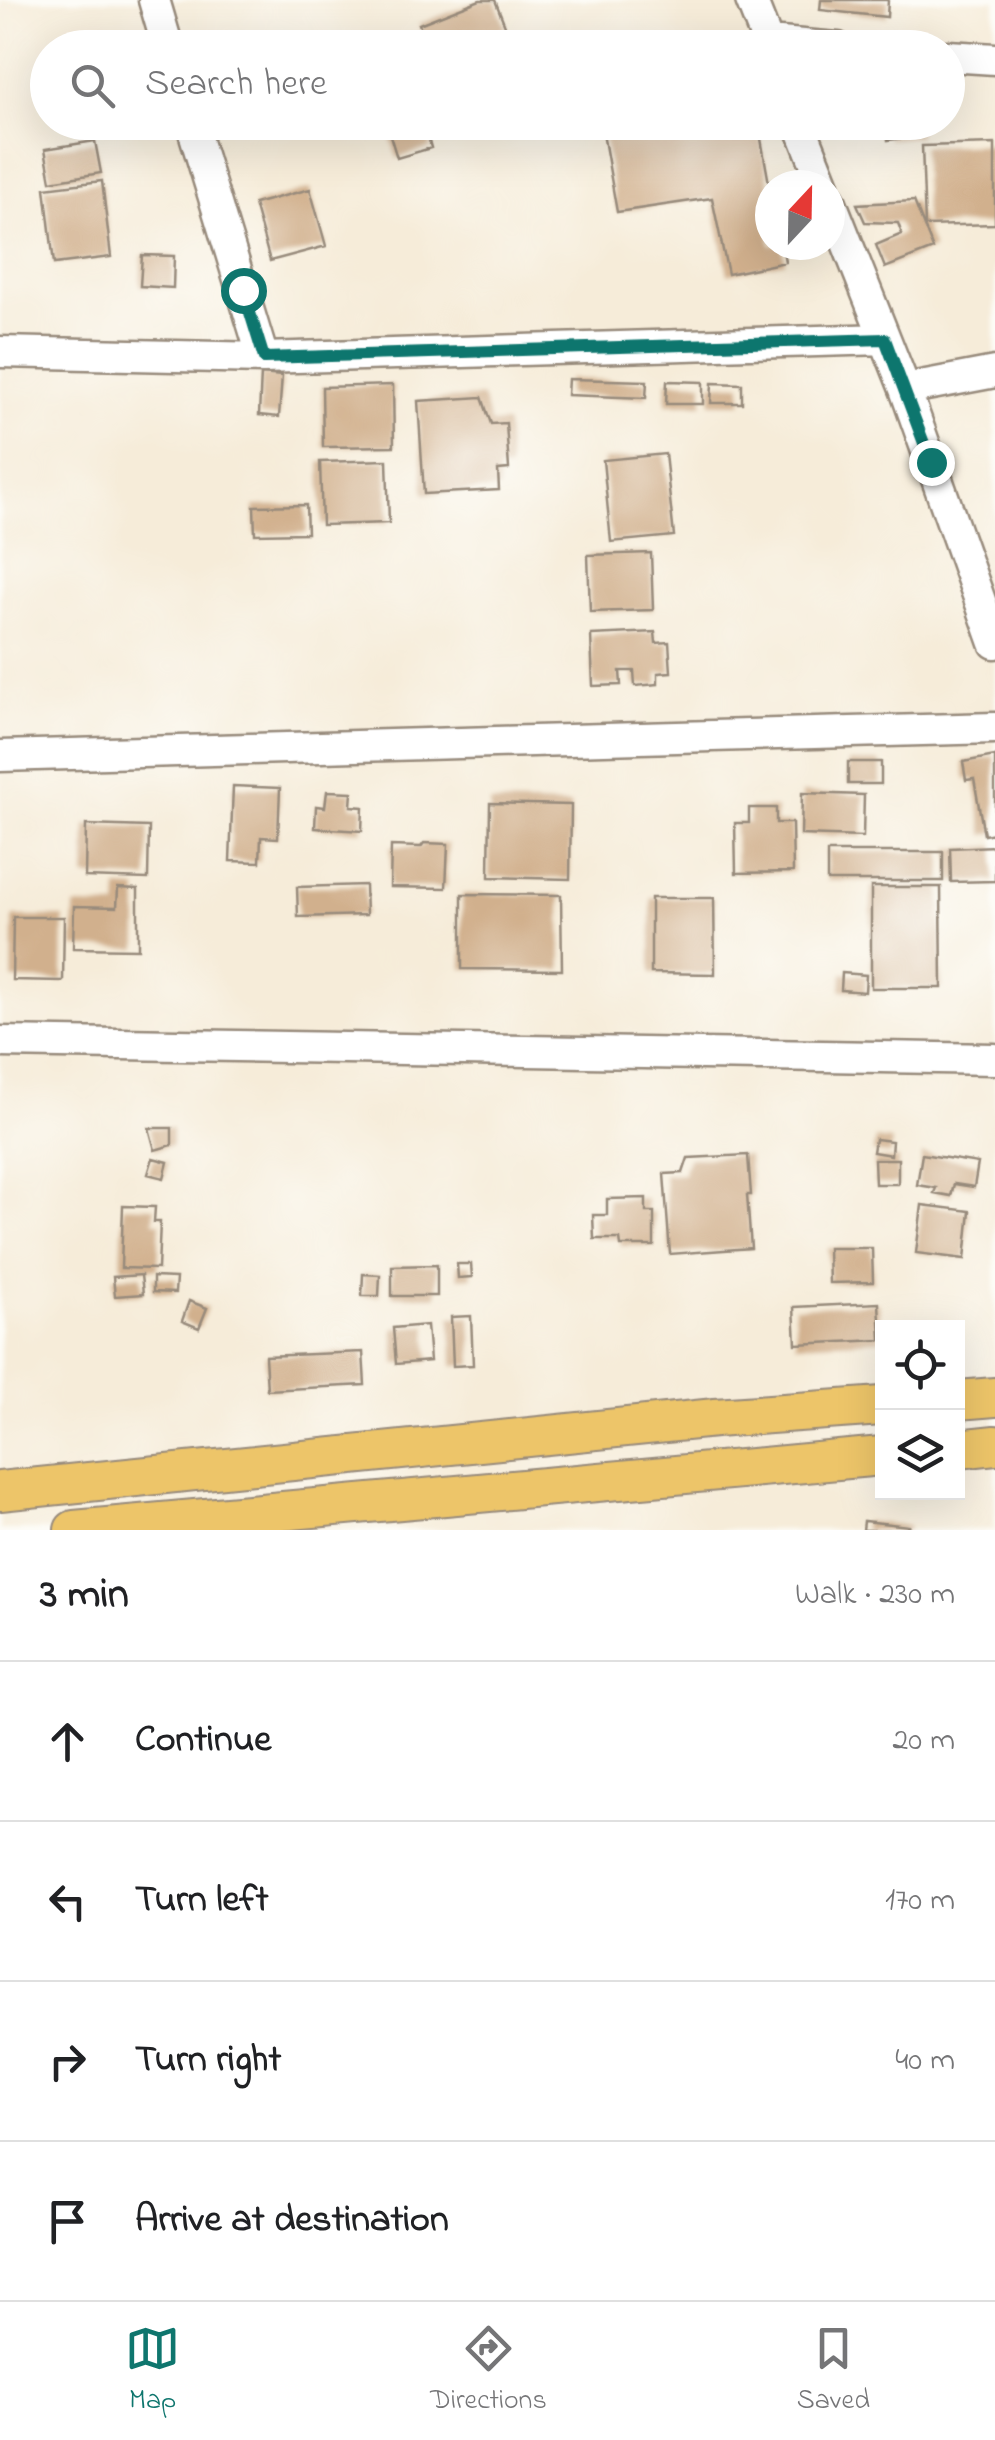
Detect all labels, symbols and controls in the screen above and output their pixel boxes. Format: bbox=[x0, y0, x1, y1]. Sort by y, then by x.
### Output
search box bbox=[30, 30, 965, 140]
text: Search here bbox=[145, 57, 327, 113]
icon: search bbox=[65, 58, 120, 113]
north arrow bbox=[755, 170, 845, 260]
route start bbox=[221, 268, 267, 314]
route end bbox=[909, 440, 955, 486]
map controls bbox=[875, 1320, 965, 1500]
button: locate bbox=[875, 1320, 965, 1410]
button: layers bbox=[875, 1410, 965, 1500]
text: 3 min bbox=[40, 1565, 129, 1626]
text: Walk · 230 m bbox=[795, 1572, 955, 1619]
text: Continue bbox=[135, 1713, 271, 1769]
icon: ahead bbox=[40, 1714, 95, 1769]
text: 20 m bbox=[892, 1718, 955, 1765]
text: Turn left bbox=[135, 1873, 268, 1929]
icon: left bbox=[40, 1874, 95, 1929]
text: 170 m bbox=[885, 1878, 955, 1925]
text: Turn right bbox=[135, 2033, 281, 2089]
icon: right bbox=[40, 2034, 95, 2089]
text: 40 m bbox=[895, 2038, 955, 2085]
text: Arrive at destination bbox=[135, 2193, 449, 2249]
icon: arrive bbox=[40, 2194, 95, 2249]
tab: Map bbox=[125, 2321, 180, 2422]
tab: Directions bbox=[430, 2321, 547, 2422]
tab: Saved bbox=[797, 2321, 870, 2422]

